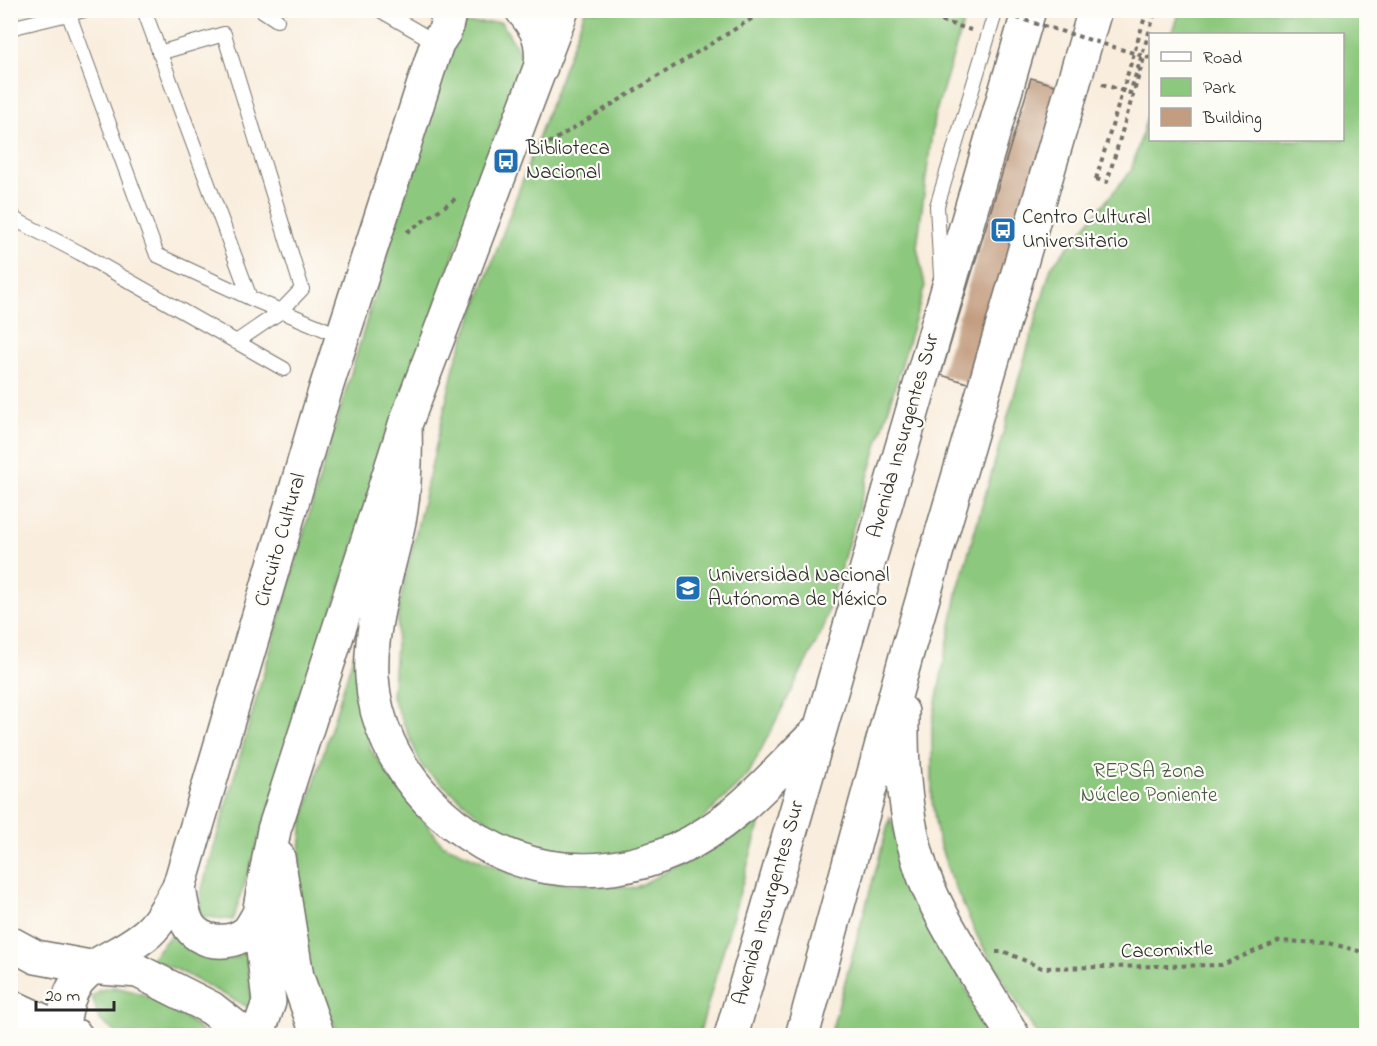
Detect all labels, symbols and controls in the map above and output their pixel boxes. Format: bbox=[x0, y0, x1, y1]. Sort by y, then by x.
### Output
legend bbox=[1149, 33, 1344, 141]
text: Road bbox=[1203, 46, 1242, 72]
text: Park bbox=[1203, 76, 1236, 102]
text: Building bbox=[1202, 106, 1262, 133]
place label: Biblioteca Nacional bbox=[525, 134, 610, 188]
bus stop icon: Biblioteca Nacional bbox=[491, 146, 521, 176]
place label: Centro Cultural Universitario bbox=[1022, 203, 1150, 257]
bus stop icon: Centro Cultural Universitario bbox=[988, 215, 1018, 245]
street label: Avenida Insurgentes Sur bbox=[860, 330, 950, 542]
street label: Circuito Cultural bbox=[248, 470, 314, 610]
place label: Universidad Nacional Autónoma de México bbox=[708, 561, 889, 615]
school or university icon: Universidad Nacional Autónoma de México bbox=[673, 573, 703, 603]
park label: REPSA Zona Núcleo Poniente bbox=[1081, 757, 1218, 811]
street label: Avenida Insurgentes Sur bbox=[725, 797, 815, 1009]
street label: Cacomixtle bbox=[1120, 934, 1214, 968]
scale bar bbox=[36, 974, 114, 1012]
text: 20 m bbox=[45, 984, 80, 1010]

